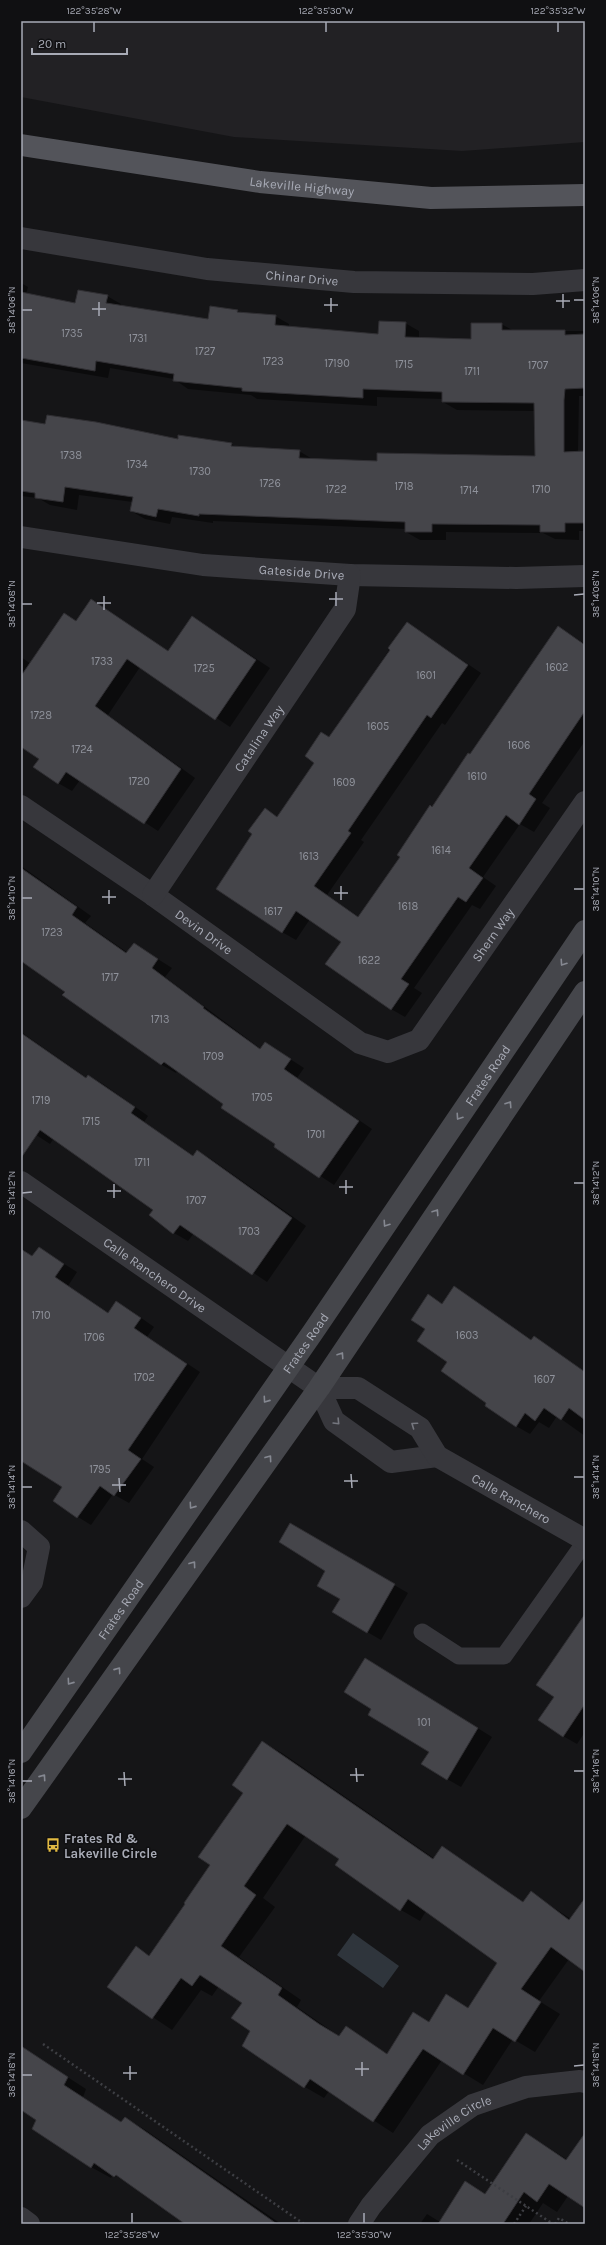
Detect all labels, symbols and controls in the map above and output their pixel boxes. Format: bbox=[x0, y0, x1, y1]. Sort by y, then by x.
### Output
text: 122°35'28"W bbox=[66, 5, 122, 17]
text: 122°35'30"W bbox=[298, 5, 354, 17]
text: 122°35'32"W bbox=[531, 5, 585, 17]
scale bar bbox=[32, 30, 127, 56]
text: 20 m bbox=[38, 37, 66, 51]
street label: Lakeville Highway bbox=[248, 173, 355, 199]
street label: Chinar Drive bbox=[265, 267, 339, 289]
text: 38°14'06"N bbox=[590, 276, 602, 324]
text: 38°14'06"N bbox=[6, 286, 18, 334]
house number: 1735 bbox=[61, 327, 83, 340]
house number: 1731 bbox=[129, 332, 147, 345]
house number: 1727 bbox=[195, 345, 215, 358]
house number: 1723 bbox=[262, 355, 284, 368]
house number: 17190 bbox=[324, 357, 350, 370]
house number: 1715 bbox=[395, 358, 413, 371]
house number: 1707 bbox=[528, 359, 548, 372]
house number: 1711 bbox=[464, 365, 480, 378]
house number: 1738 bbox=[60, 449, 82, 462]
house number: 1734 bbox=[126, 458, 148, 471]
house number: 1730 bbox=[189, 465, 211, 478]
house number: 1726 bbox=[259, 477, 281, 490]
house number: 1718 bbox=[394, 480, 414, 493]
house number: 1722 bbox=[325, 483, 347, 496]
house number: 1710 bbox=[532, 483, 550, 496]
house number: 1714 bbox=[460, 484, 478, 497]
street label: Gateside Drive bbox=[258, 562, 345, 583]
text: 38°14'08"N bbox=[590, 570, 602, 618]
text: 38°14'08"N bbox=[6, 580, 18, 628]
house number: 1733 bbox=[91, 655, 113, 668]
house number: 1602 bbox=[546, 661, 568, 674]
house number: 1725 bbox=[193, 662, 215, 675]
house number: 1601 bbox=[416, 669, 436, 682]
street label: Catalina Way bbox=[231, 702, 287, 775]
house number: 1728 bbox=[30, 709, 52, 722]
house number: 1605 bbox=[367, 720, 389, 733]
house number: 1606 bbox=[508, 739, 530, 752]
house number: 1724 bbox=[71, 743, 93, 756]
house number: 1610 bbox=[467, 770, 487, 783]
house number: 1720 bbox=[128, 775, 150, 788]
house number: 1609 bbox=[333, 776, 355, 789]
house number: 1614 bbox=[431, 844, 451, 857]
house number: 1613 bbox=[299, 850, 319, 863]
text: 38°14'10"N bbox=[590, 867, 602, 911]
text: 38°14'10"N bbox=[6, 876, 18, 920]
house number: 1618 bbox=[398, 900, 418, 913]
house number: 1617 bbox=[264, 905, 282, 918]
street label: Shern Way bbox=[469, 905, 517, 965]
street label: Devin Drive bbox=[172, 906, 236, 958]
house number: 1723 bbox=[41, 926, 63, 939]
house number: 1622 bbox=[358, 954, 380, 967]
one-way arrow bbox=[560, 959, 568, 966]
house number: 1717 bbox=[101, 971, 119, 984]
house number: 1713 bbox=[151, 1013, 169, 1026]
street label: Frates Road bbox=[462, 1042, 514, 1109]
house number: 1709 bbox=[202, 1050, 224, 1063]
house number: 1705 bbox=[251, 1091, 273, 1104]
house number: 1719 bbox=[32, 1094, 50, 1107]
one-way arrow bbox=[504, 1101, 512, 1108]
one-way arrow bbox=[456, 1113, 464, 1120]
house number: 1715 bbox=[82, 1115, 100, 1128]
house number: 1701 bbox=[307, 1128, 325, 1141]
house number: 1711 bbox=[134, 1156, 150, 1169]
text: 38°14'12"N bbox=[590, 1161, 602, 1205]
text: 38°14'12"N bbox=[6, 1171, 18, 1215]
house number: 1707 bbox=[186, 1194, 206, 1207]
one-way arrow bbox=[431, 1209, 439, 1216]
one-way arrow bbox=[384, 1220, 391, 1227]
house number: 1703 bbox=[238, 1225, 260, 1238]
street label: Calle Ranchero Drive bbox=[100, 1234, 209, 1316]
house number: 1710 bbox=[32, 1309, 50, 1322]
street label: Frates Road bbox=[280, 1310, 332, 1376]
house number: 1603 bbox=[456, 1329, 478, 1342]
house number: 1706 bbox=[83, 1331, 105, 1344]
one-way arrow bbox=[336, 1353, 343, 1360]
house number: 1702 bbox=[133, 1371, 155, 1384]
house number: 1607 bbox=[533, 1373, 555, 1386]
one-way arrow bbox=[263, 1396, 271, 1403]
one-way arrow bbox=[332, 1417, 340, 1425]
one-way arrow bbox=[412, 1423, 419, 1430]
text: 38°14'14"N bbox=[590, 1455, 602, 1499]
one-way arrow bbox=[264, 1456, 271, 1463]
house number: 1795 bbox=[89, 1463, 111, 1476]
text: 38°14'14"N bbox=[6, 1465, 18, 1509]
street label: Calle Ranchero bbox=[469, 1470, 553, 1527]
one-way arrow bbox=[190, 1502, 197, 1509]
one-way arrow bbox=[189, 1562, 196, 1569]
street label: Frates Road bbox=[95, 1576, 147, 1643]
one-way arrow bbox=[113, 1668, 120, 1675]
one-way arrow bbox=[67, 1678, 75, 1685]
house number: 101 bbox=[417, 1716, 431, 1729]
text: 38°14'16"N bbox=[590, 1749, 602, 1793]
text: 38°14'16"N bbox=[6, 1759, 18, 1803]
one-way arrow bbox=[38, 1774, 45, 1781]
place label: Frates Rd & Lakeville Circle bbox=[64, 1831, 157, 1861]
bus stop icon: Frates Rd & Lakeville Circle bbox=[45, 1837, 61, 1853]
text: 38°14'18"N bbox=[590, 2042, 602, 2088]
text: 38°14'18"N bbox=[6, 2052, 18, 2098]
street label: Lakeville Circle bbox=[414, 2092, 494, 2153]
text: 122°35'28"W bbox=[104, 2229, 160, 2241]
text: 122°35'30"W bbox=[336, 2229, 392, 2241]

